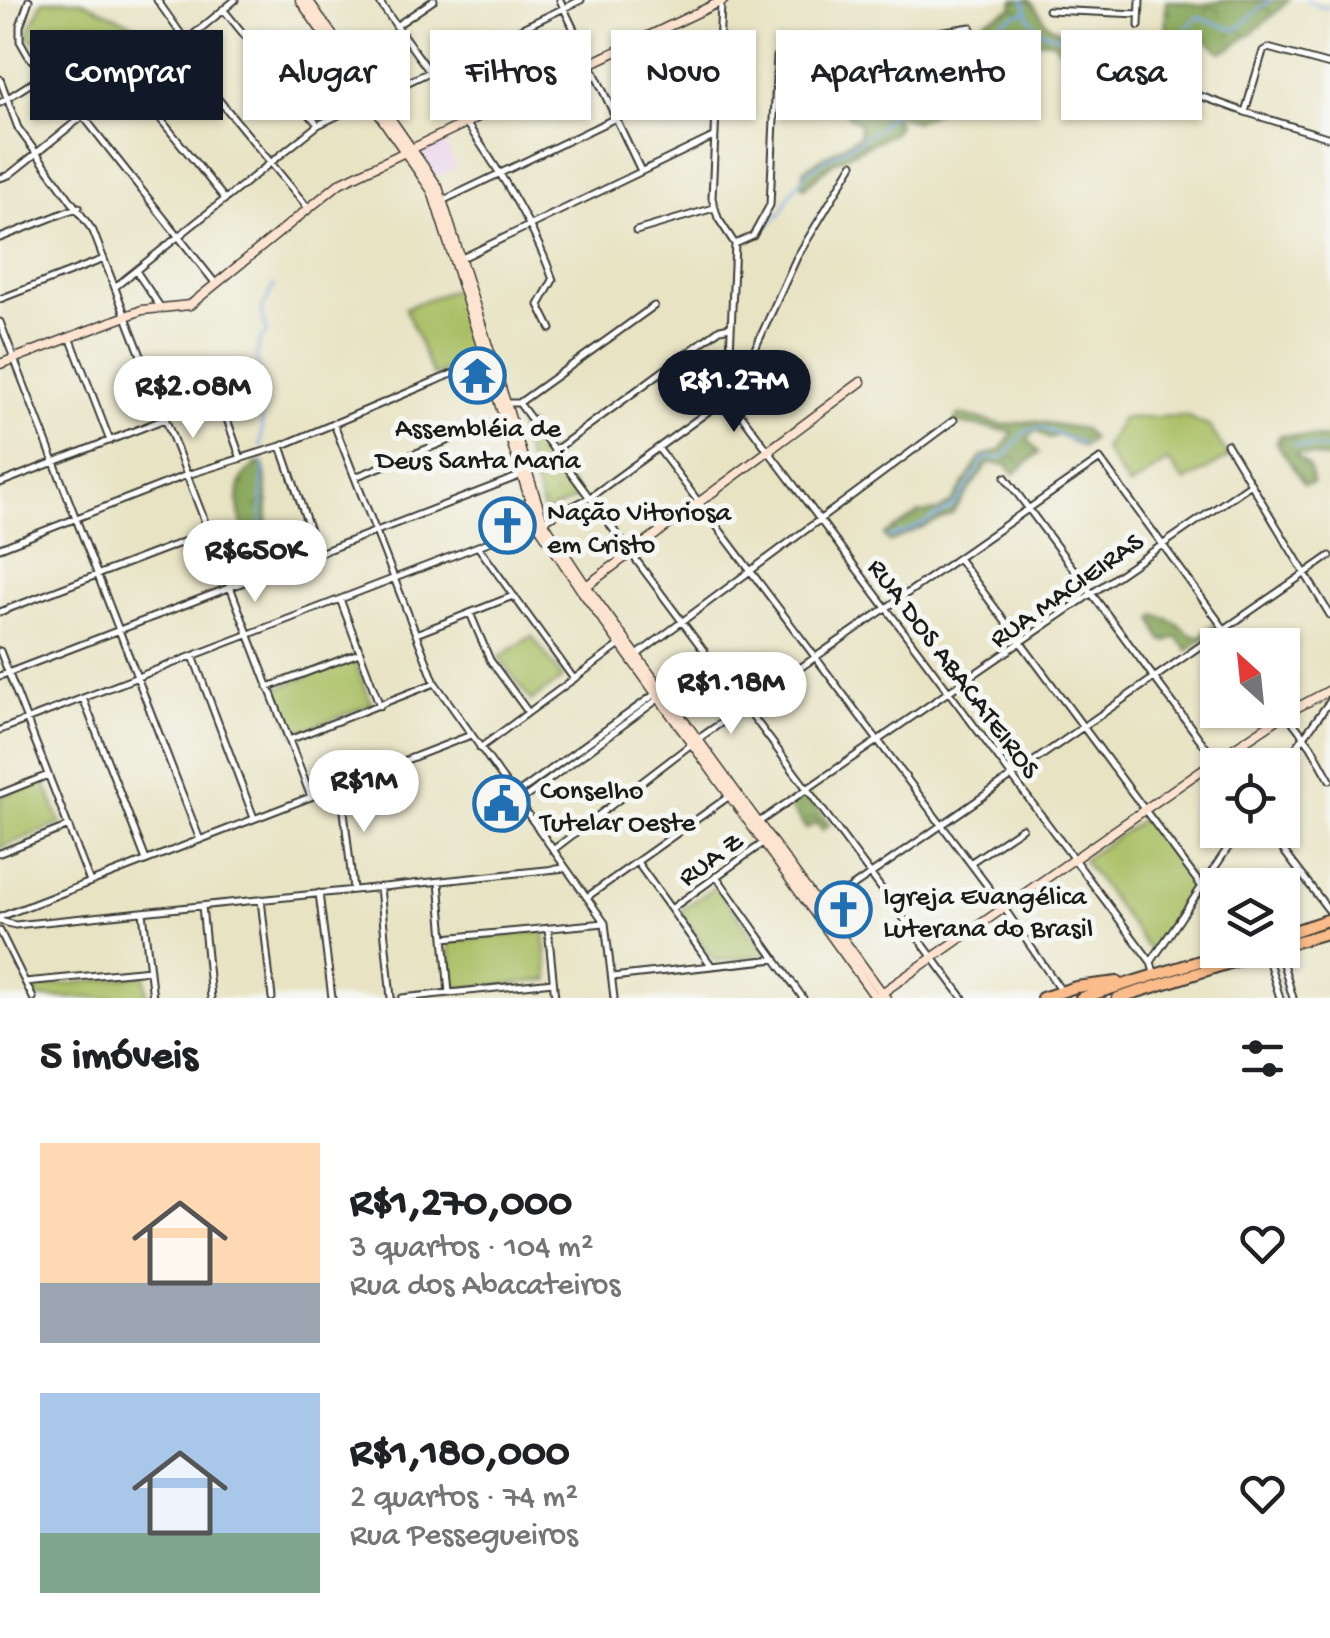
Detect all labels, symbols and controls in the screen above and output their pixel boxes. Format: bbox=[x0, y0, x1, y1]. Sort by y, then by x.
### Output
chip: Comprar bbox=[30, 30, 223, 120]
chip: Alugar bbox=[243, 30, 410, 120]
chip: Filtros bbox=[430, 30, 591, 120]
chip: Novo bbox=[611, 30, 756, 120]
chip: Apartamento bbox=[776, 30, 1041, 120]
chip: Casa bbox=[1061, 30, 1202, 120]
temple icon: Assembléia de Deus Santa Maria bbox=[448, 345, 508, 405]
pin: R$1.27M bbox=[642, 350, 826, 435]
pin: R$2.08M bbox=[101, 356, 285, 441]
text: R$1.27M bbox=[680, 363, 788, 401]
text: R$2.08M bbox=[136, 369, 250, 407]
place label: Assembléia de Deus Santa Maria bbox=[374, 414, 582, 479]
church icon: Nação Vitoriosa em Cristo bbox=[478, 496, 538, 556]
place label: Nação Vitoriosa em Cristo bbox=[547, 498, 732, 563]
pin: R$650K bbox=[174, 520, 336, 605]
street label: RUA MACIEIRAS bbox=[984, 526, 1151, 657]
text: R$650K bbox=[205, 533, 305, 571]
street label: RUA DOS ABACATEIROS bbox=[859, 553, 1046, 786]
north arrow bbox=[1200, 628, 1300, 728]
map controls bbox=[1200, 628, 1300, 968]
pin: R$1.18M bbox=[639, 652, 823, 737]
text: R$1.18M bbox=[678, 665, 784, 703]
button: locate bbox=[1200, 748, 1300, 848]
pin: R$1M bbox=[305, 750, 423, 835]
text: R$1M bbox=[331, 763, 397, 801]
public building icon: Conselho Tutelar Oeste bbox=[471, 774, 531, 834]
place label: Conselho Tutelar Oeste bbox=[538, 776, 696, 841]
street label: RUA Z bbox=[673, 826, 751, 895]
button: layers bbox=[1200, 868, 1300, 968]
church icon: Igreja Evangélica Luterana do Brasil bbox=[814, 880, 874, 940]
place label: Igreja Evangélica Luterana do Brasil bbox=[883, 882, 1093, 947]
icon: filters bbox=[1235, 1031, 1290, 1086]
text: 5 imóveis bbox=[40, 1034, 198, 1083]
text: R$1,270,000 bbox=[350, 1181, 572, 1230]
icon: home bbox=[120, 1183, 240, 1303]
icon: heart bbox=[1235, 1216, 1290, 1271]
text: 3 quartos · 104 m² bbox=[350, 1230, 593, 1268]
text: Rua dos Abacateiros bbox=[350, 1268, 620, 1306]
text: R$1,180,000 bbox=[350, 1431, 570, 1480]
icon: home bbox=[120, 1433, 240, 1553]
icon: heart bbox=[1235, 1466, 1290, 1521]
text: 2 quartos · 74 m² bbox=[350, 1480, 578, 1518]
text: Rua Pessegueiros bbox=[350, 1518, 578, 1556]

